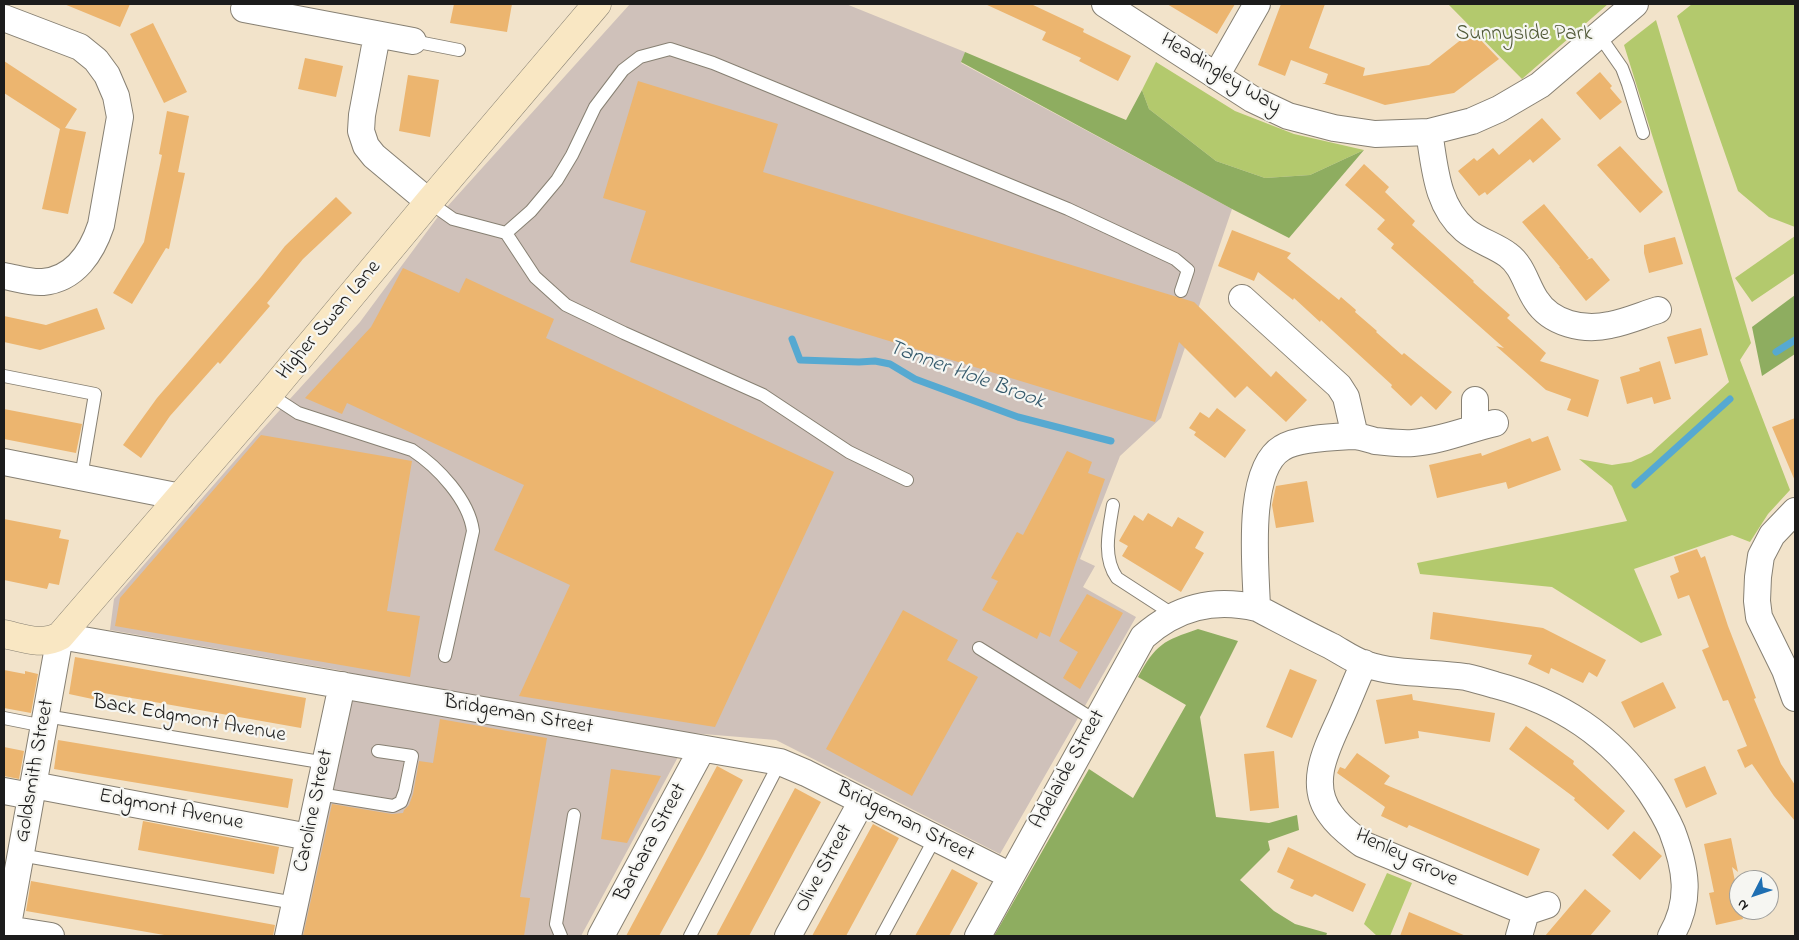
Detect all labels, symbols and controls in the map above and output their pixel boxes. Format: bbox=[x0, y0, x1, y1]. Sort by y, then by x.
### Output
park label: Sunnyside Park bbox=[1456, 23, 1592, 49]
street label: Headingley Way bbox=[1155, 29, 1285, 121]
street label: Higher Swan Lane bbox=[273, 256, 387, 386]
water label: Tanner Hole Brook bbox=[884, 335, 1048, 417]
street label: Bridgeman Street bbox=[441, 690, 595, 742]
street label: Back Edgmont Avenue bbox=[90, 691, 288, 749]
street label: Goldsmith Street bbox=[11, 698, 61, 844]
street label: Adelaide Street bbox=[1026, 706, 1112, 834]
street label: Caroline Street bbox=[290, 747, 340, 875]
street label: Bridgeman Street bbox=[832, 777, 978, 869]
street label: Barbara Street bbox=[610, 780, 694, 906]
street label: Edgmont Avenue bbox=[97, 785, 245, 837]
street label: Olive Street bbox=[790, 820, 860, 918]
street label: Henley Grove bbox=[1351, 824, 1461, 894]
north arrow bbox=[1729, 870, 1779, 920]
text: N bbox=[1732, 894, 1754, 915]

